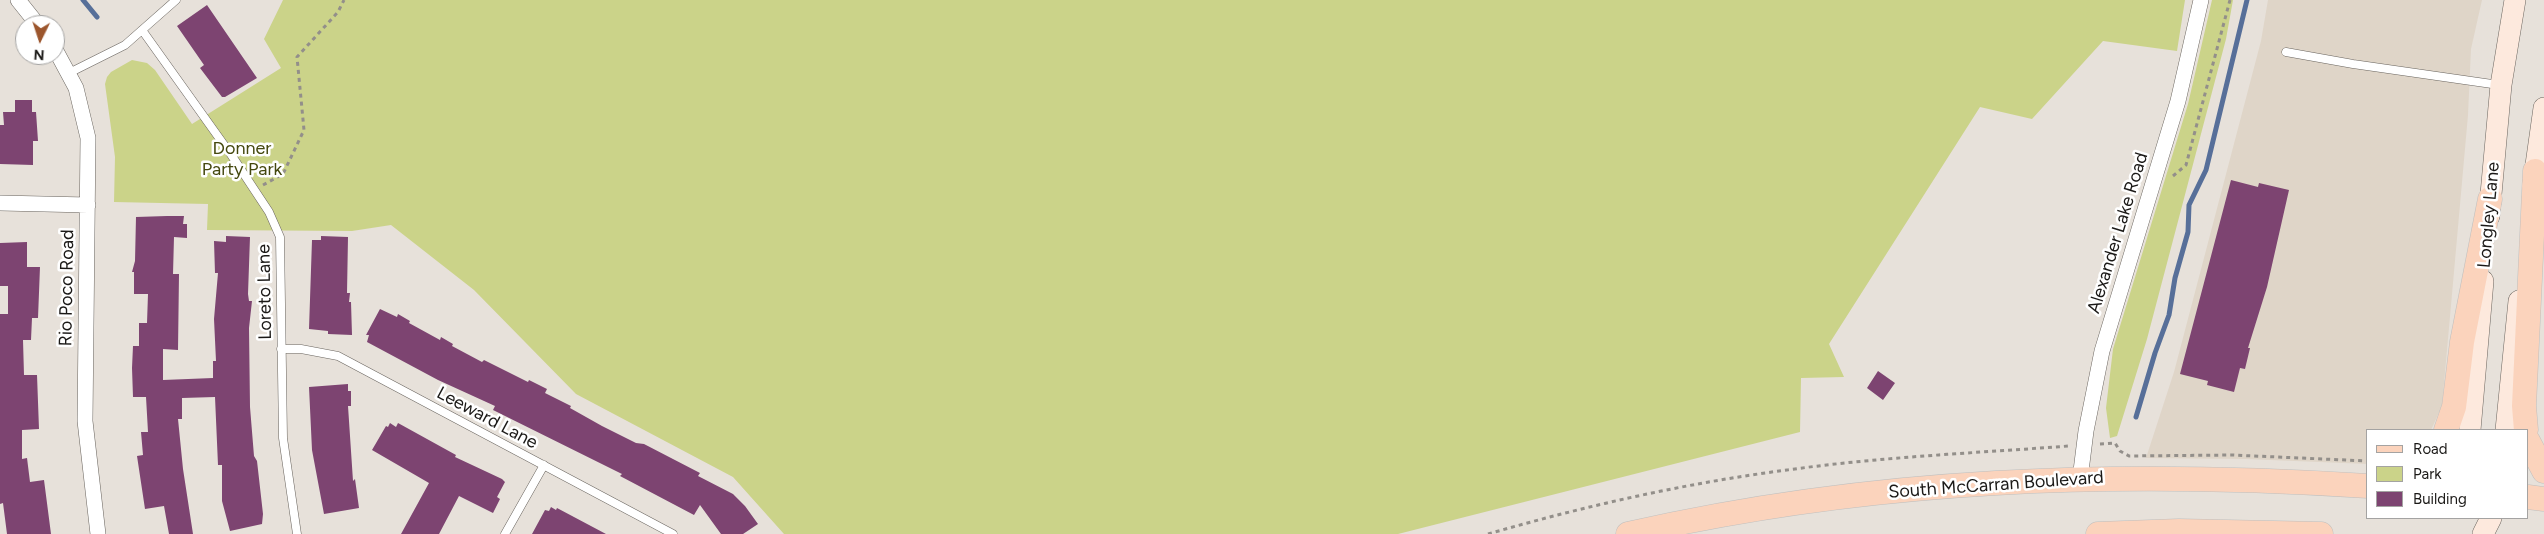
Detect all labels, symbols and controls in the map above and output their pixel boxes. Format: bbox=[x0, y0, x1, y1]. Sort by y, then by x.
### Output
north arrow bbox=[15, 15, 65, 65]
text: N bbox=[33, 46, 45, 63]
park label: Donner Party Park bbox=[202, 138, 282, 180]
street label: Alexander Lake Road bbox=[2083, 150, 2153, 316]
street label: Longley Lane bbox=[2474, 161, 2504, 269]
street label: Rio Poco Road bbox=[55, 229, 79, 347]
street label: Loreto Lane bbox=[253, 244, 277, 340]
street label: Leeward Lane bbox=[433, 382, 541, 454]
legend bbox=[2366, 429, 2529, 519]
text: Road bbox=[2413, 440, 2448, 458]
text: Park bbox=[2413, 465, 2442, 483]
street label: South McCarran Boulevard bbox=[1888, 467, 2104, 503]
text: Building bbox=[2413, 490, 2467, 508]

